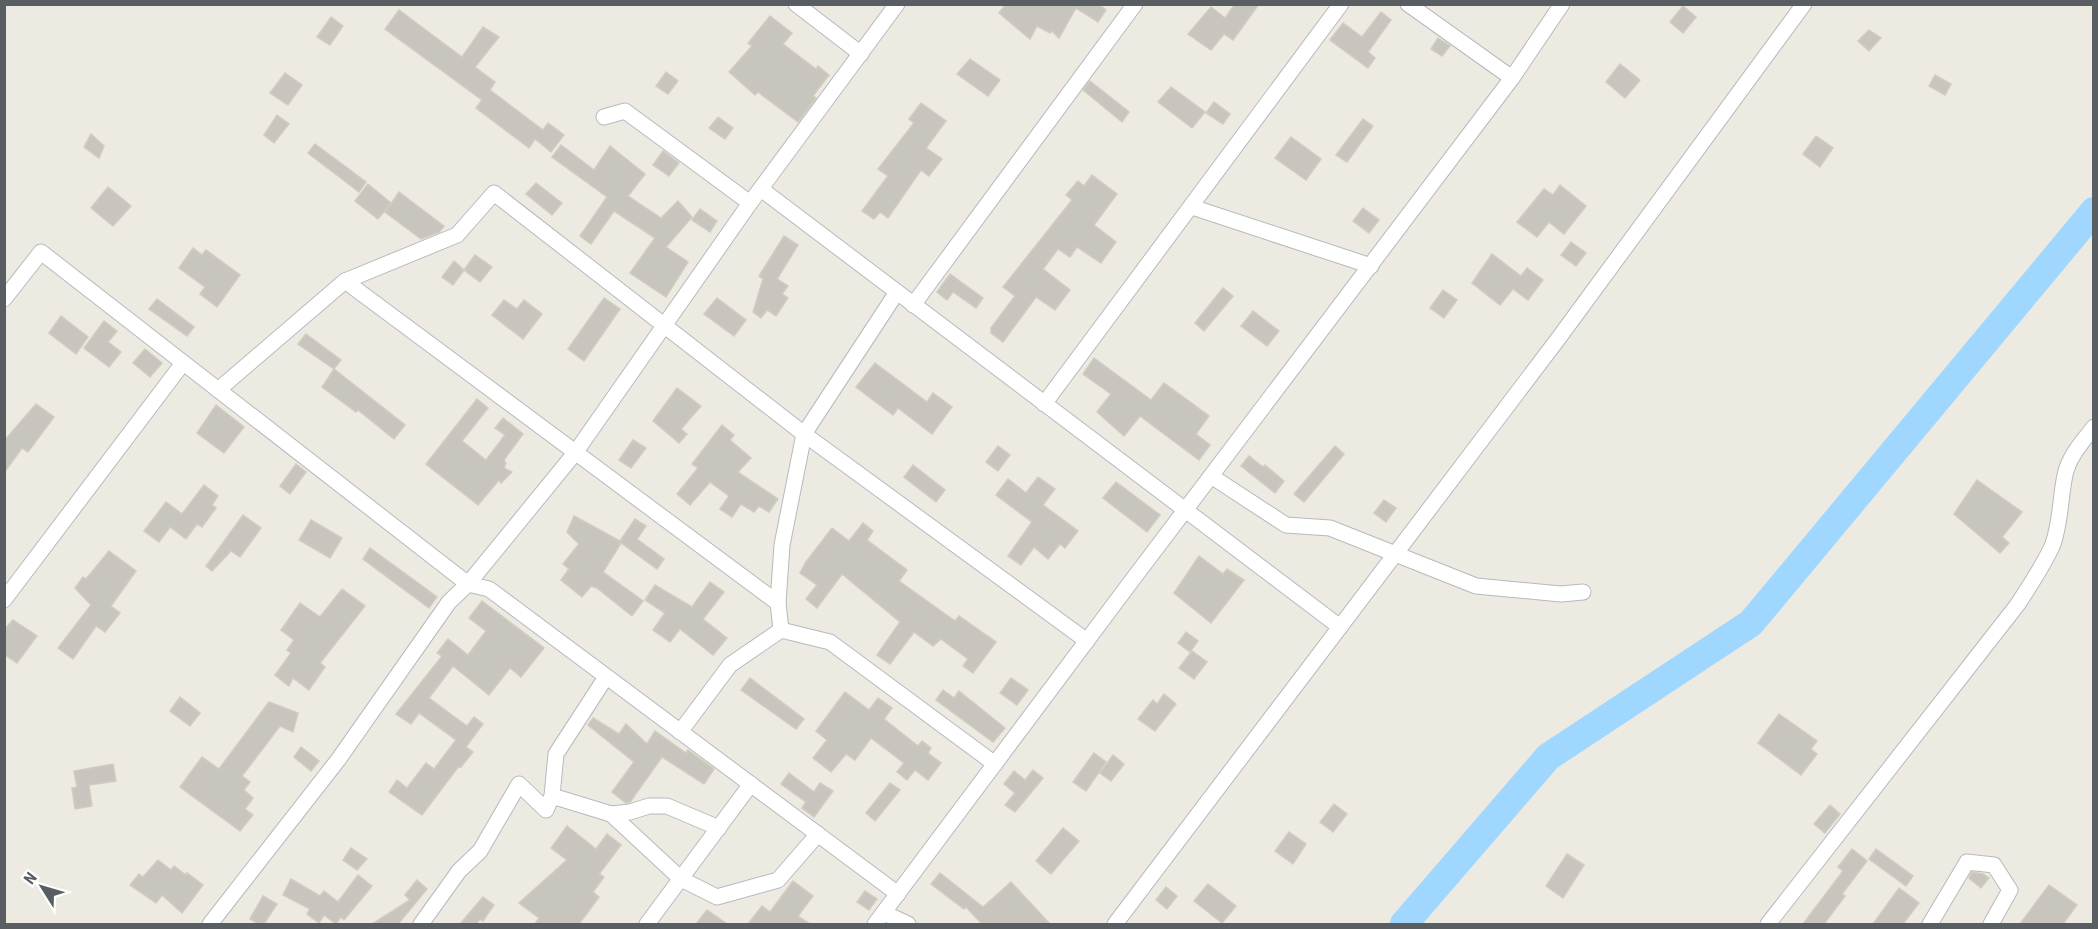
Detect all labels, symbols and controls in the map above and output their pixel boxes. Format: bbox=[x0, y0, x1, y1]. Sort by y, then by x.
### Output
north arrow bbox=[12, 857, 72, 917]
text: N bbox=[20, 869, 41, 888]

